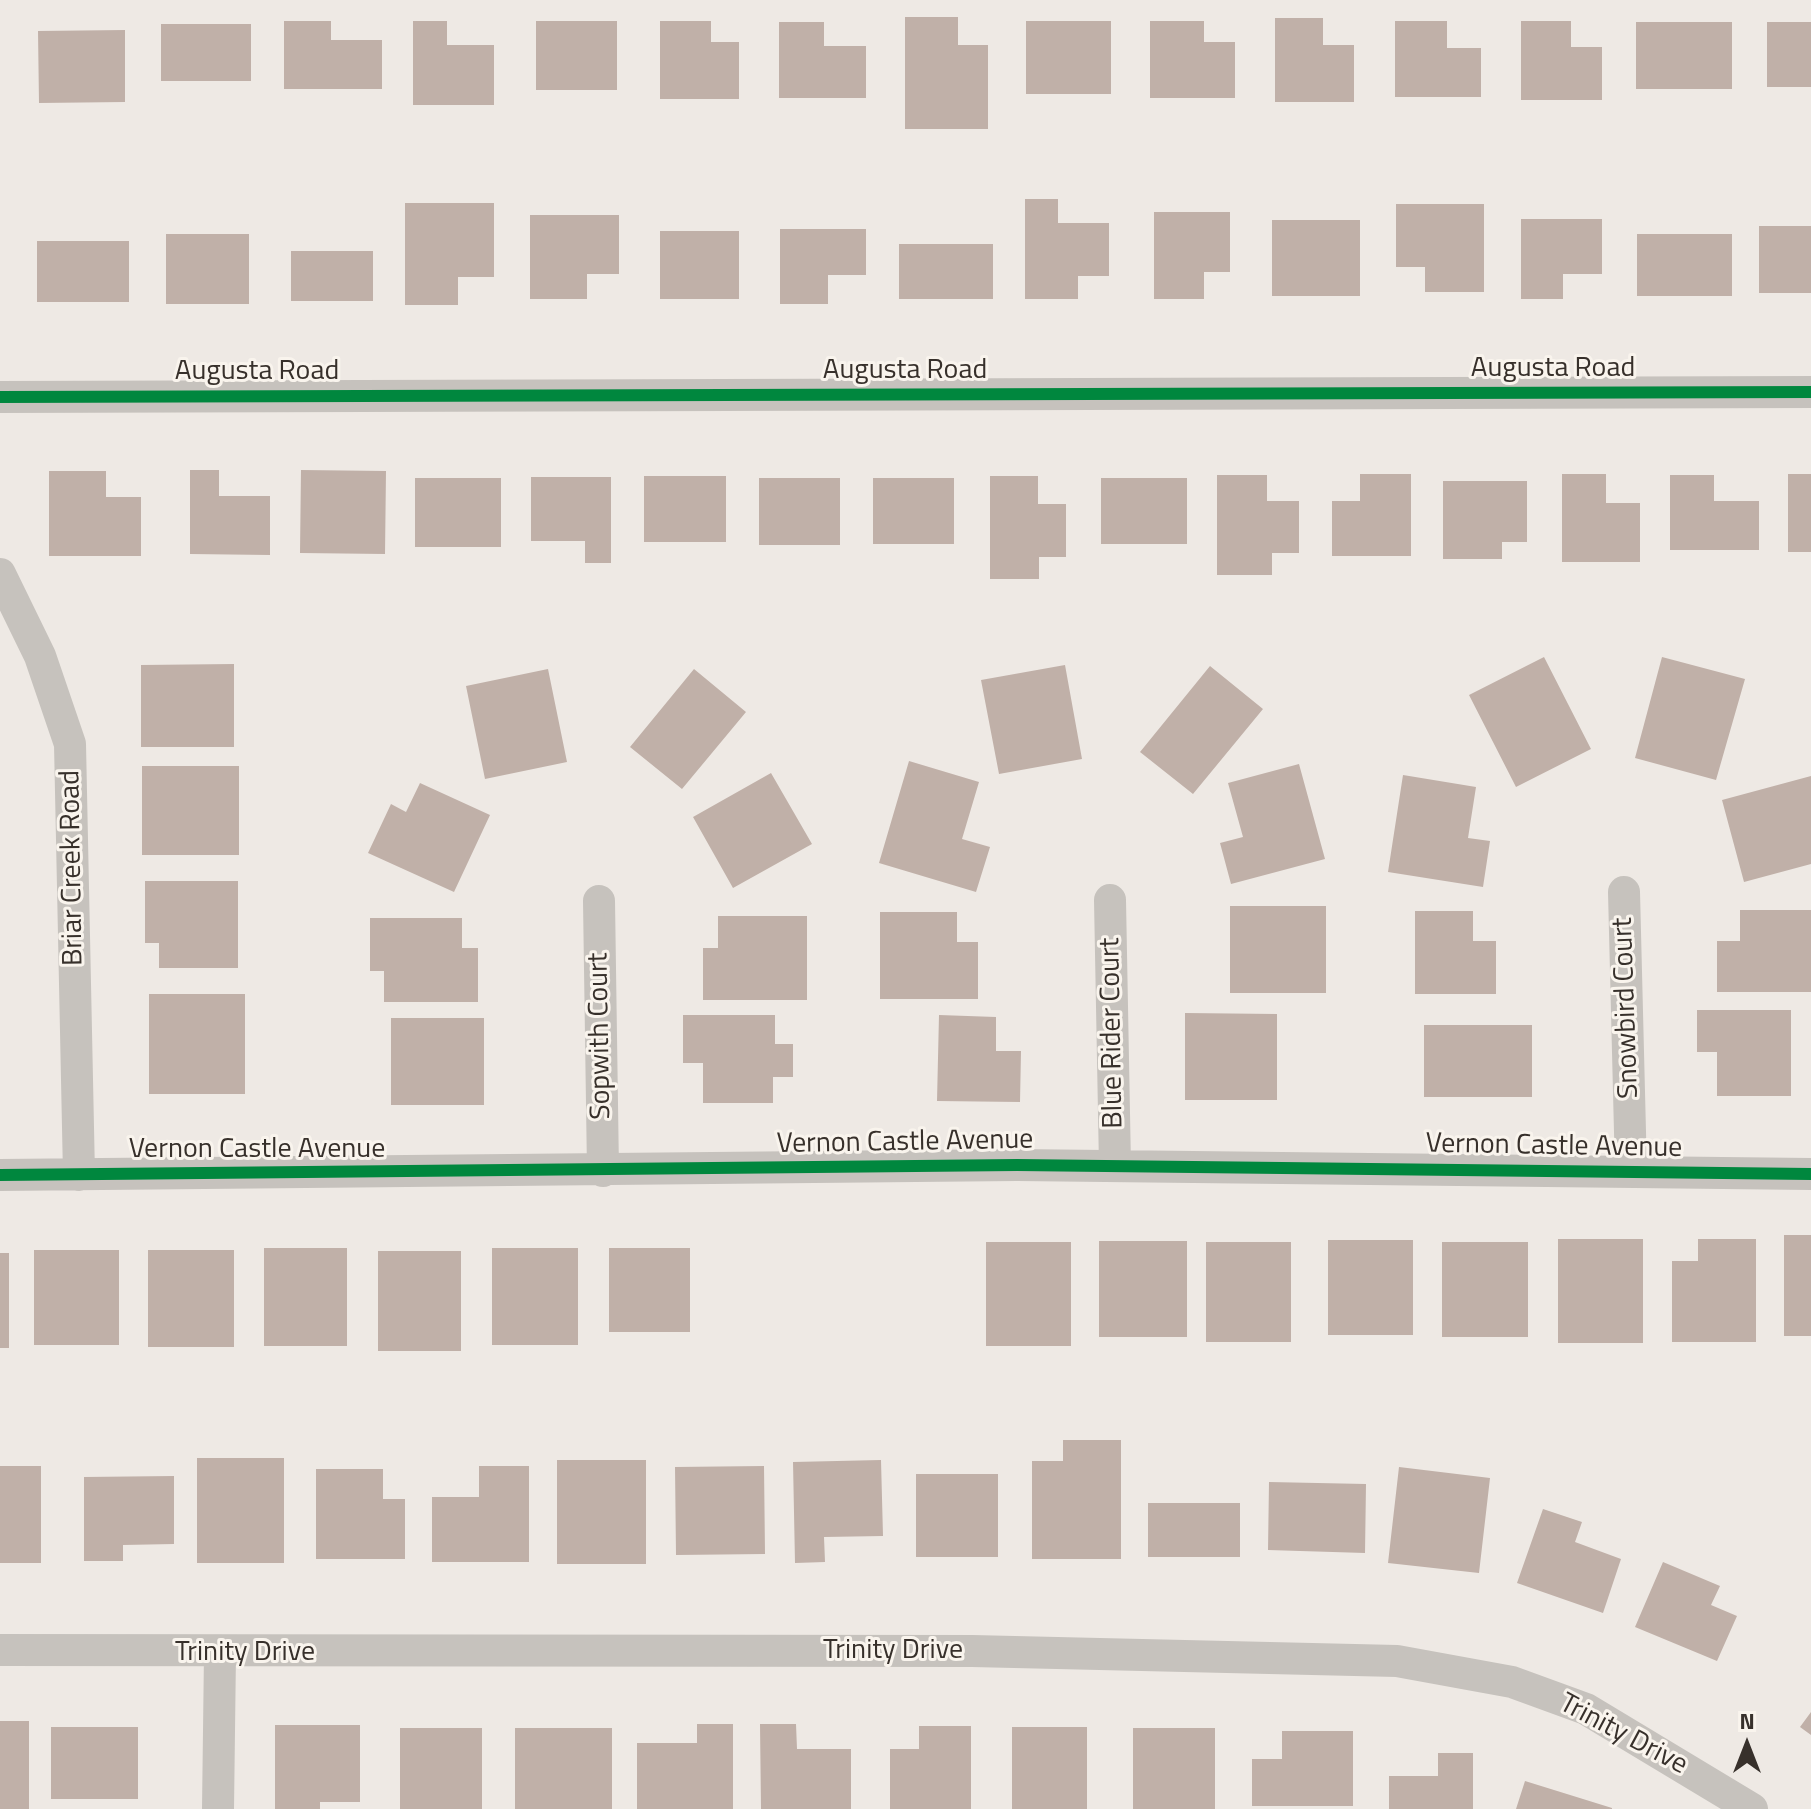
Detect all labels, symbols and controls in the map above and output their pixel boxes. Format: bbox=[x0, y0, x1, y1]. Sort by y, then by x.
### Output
street label: Augusta Road bbox=[1471, 352, 1635, 386]
street label: Augusta Road bbox=[823, 354, 987, 388]
street label: Augusta Road bbox=[175, 355, 339, 389]
street label: Briar Creek Road bbox=[54, 770, 92, 966]
street label: Snowbird Court bbox=[1607, 917, 1647, 1099]
street label: Blue Rider Court bbox=[1095, 937, 1131, 1129]
street label: Sopwith Court bbox=[583, 952, 619, 1120]
street label: Vernon Castle Avenue bbox=[776, 1124, 1034, 1162]
street label: Vernon Castle Avenue bbox=[1425, 1128, 1683, 1166]
street label: Vernon Castle Avenue bbox=[129, 1133, 385, 1167]
street label: Trinity Drive bbox=[823, 1634, 963, 1668]
street label: Trinity Drive bbox=[175, 1636, 315, 1670]
street label: Trinity Drive bbox=[1553, 1687, 1693, 1783]
text: N bbox=[1739, 1704, 1755, 1738]
north arrow bbox=[1707, 1705, 1787, 1785]

